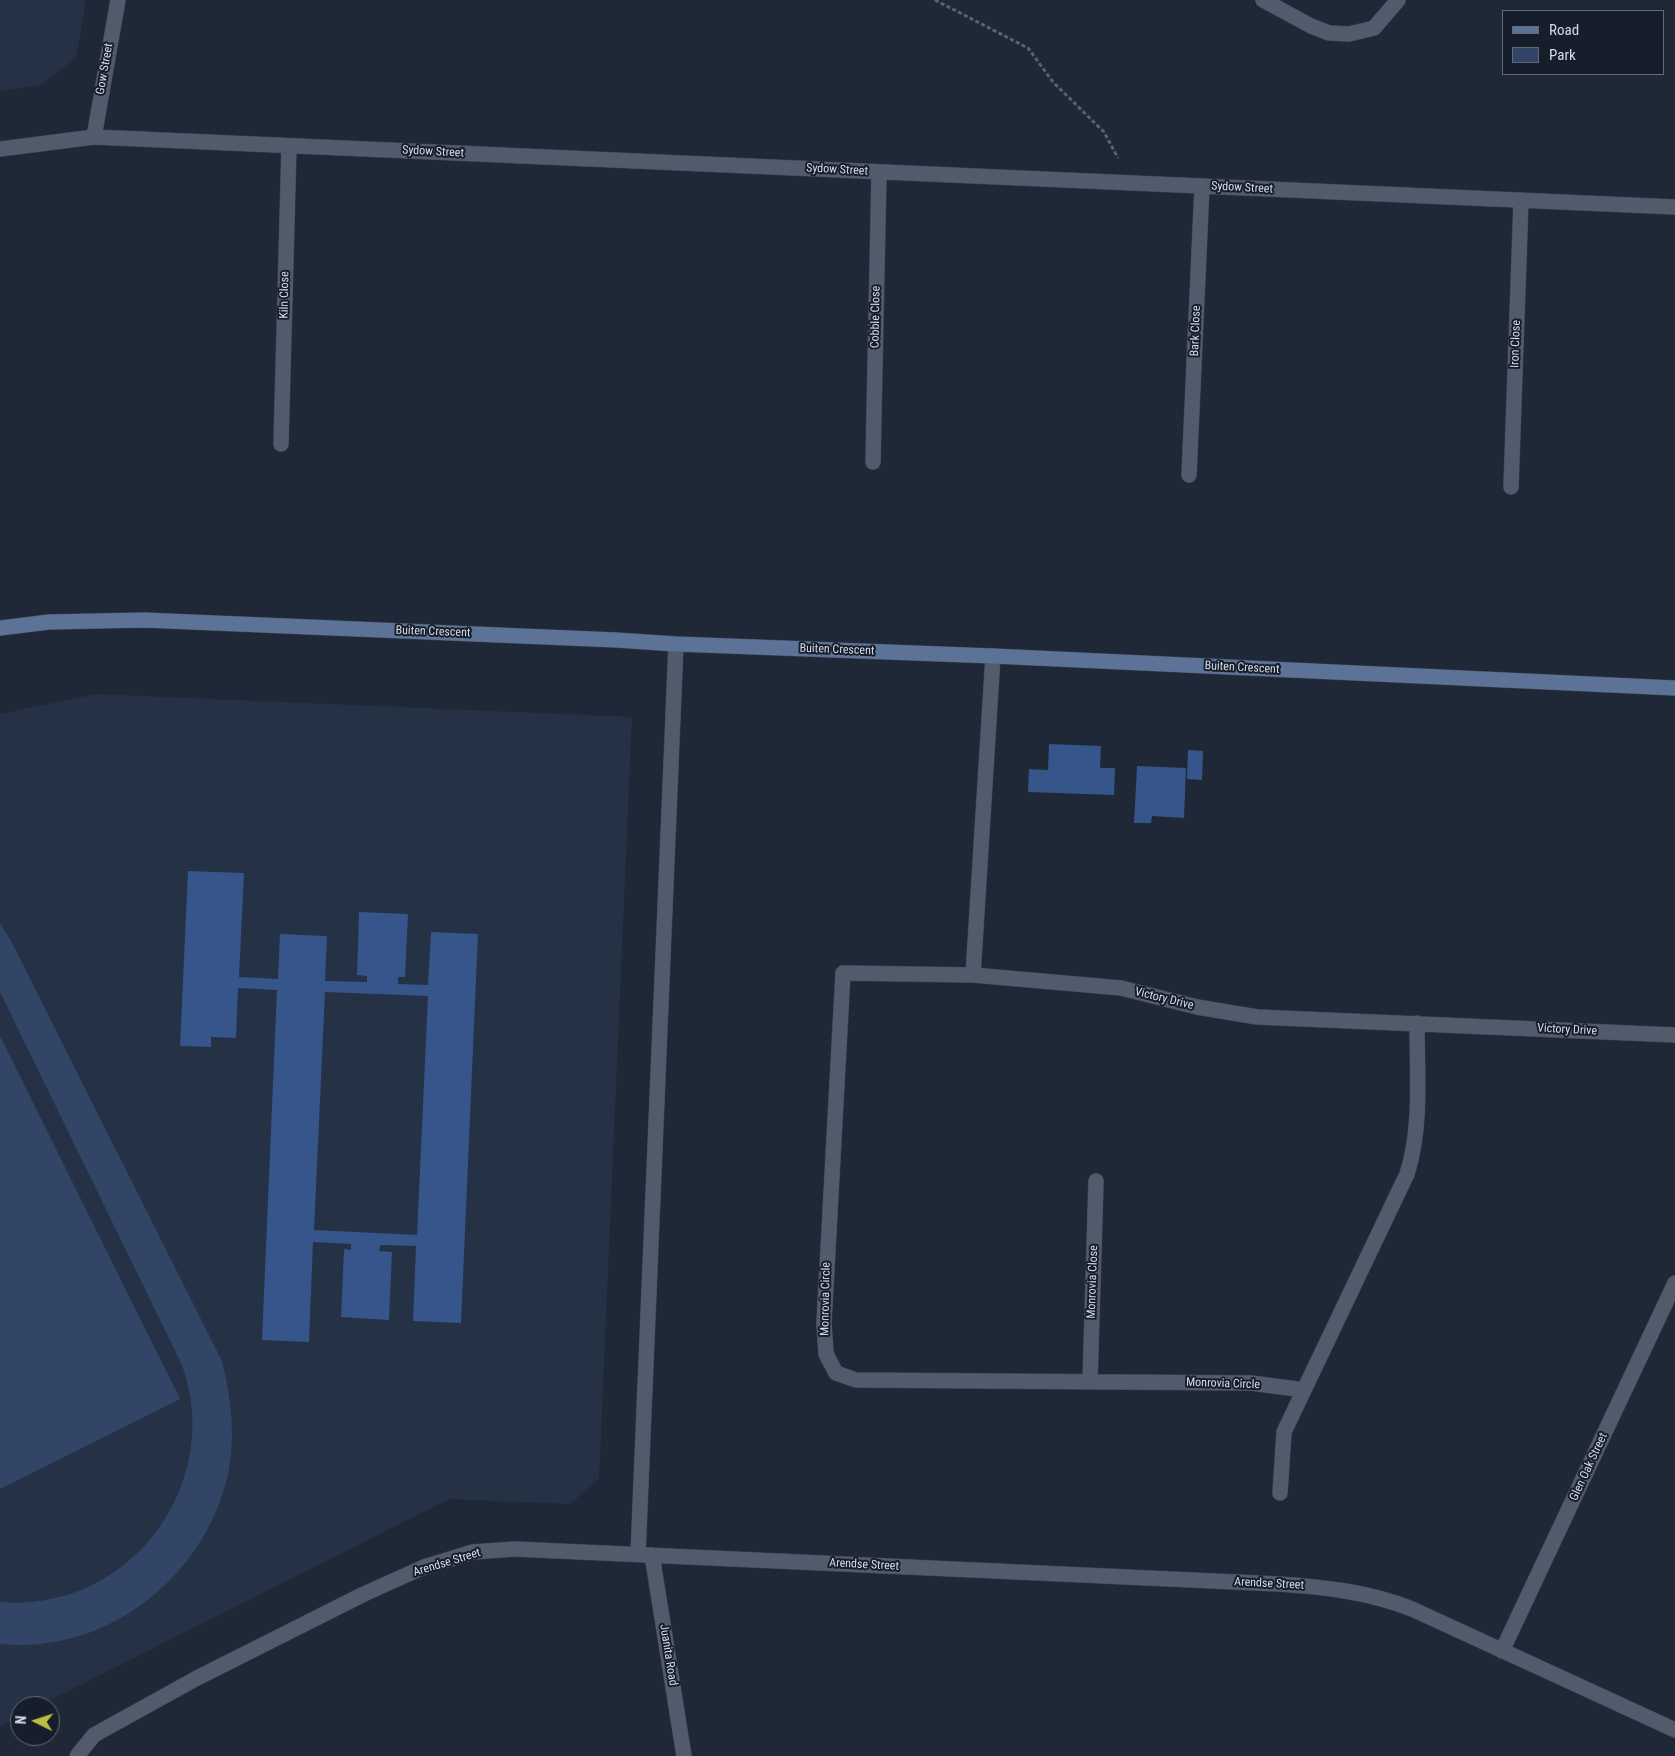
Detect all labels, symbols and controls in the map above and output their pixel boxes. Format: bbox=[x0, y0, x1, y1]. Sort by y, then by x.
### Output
legend bbox=[1502, 10, 1665, 75]
text: Road bbox=[1549, 21, 1579, 39]
street label: Gow Street bbox=[93, 42, 117, 96]
text: Park bbox=[1549, 46, 1576, 64]
street label: Sydow Street bbox=[402, 143, 464, 161]
street label: Sydow Street bbox=[806, 161, 868, 179]
street label: Sydow Street bbox=[1211, 179, 1273, 197]
street label: Kiln Close bbox=[277, 271, 293, 319]
street label: Cobble Close bbox=[868, 286, 884, 348]
street label: Bark Close bbox=[1188, 305, 1204, 357]
street label: Iron Close bbox=[1508, 320, 1524, 368]
street label: Buiten Crescent bbox=[395, 623, 471, 641]
street label: Buiten Crescent bbox=[799, 641, 875, 659]
street label: Buiten Crescent bbox=[1204, 659, 1280, 677]
street label: Victory Drive bbox=[1133, 985, 1195, 1013]
street label: Victory Drive bbox=[1537, 1021, 1597, 1039]
street label: Monrovia Close bbox=[1085, 1245, 1101, 1319]
street label: Monrovia Circle bbox=[818, 1262, 834, 1336]
street label: Monrovia Circle bbox=[1186, 1376, 1260, 1392]
street label: Glen Oak Street bbox=[1567, 1431, 1611, 1503]
street label: Arendse Street bbox=[412, 1546, 482, 1580]
street label: Arendse Street bbox=[829, 1556, 899, 1574]
street label: Arendse Street bbox=[1234, 1575, 1304, 1593]
street label: Juanita Road bbox=[656, 1623, 680, 1687]
north arrow bbox=[10, 1696, 60, 1746]
text: N bbox=[13, 1715, 29, 1725]

